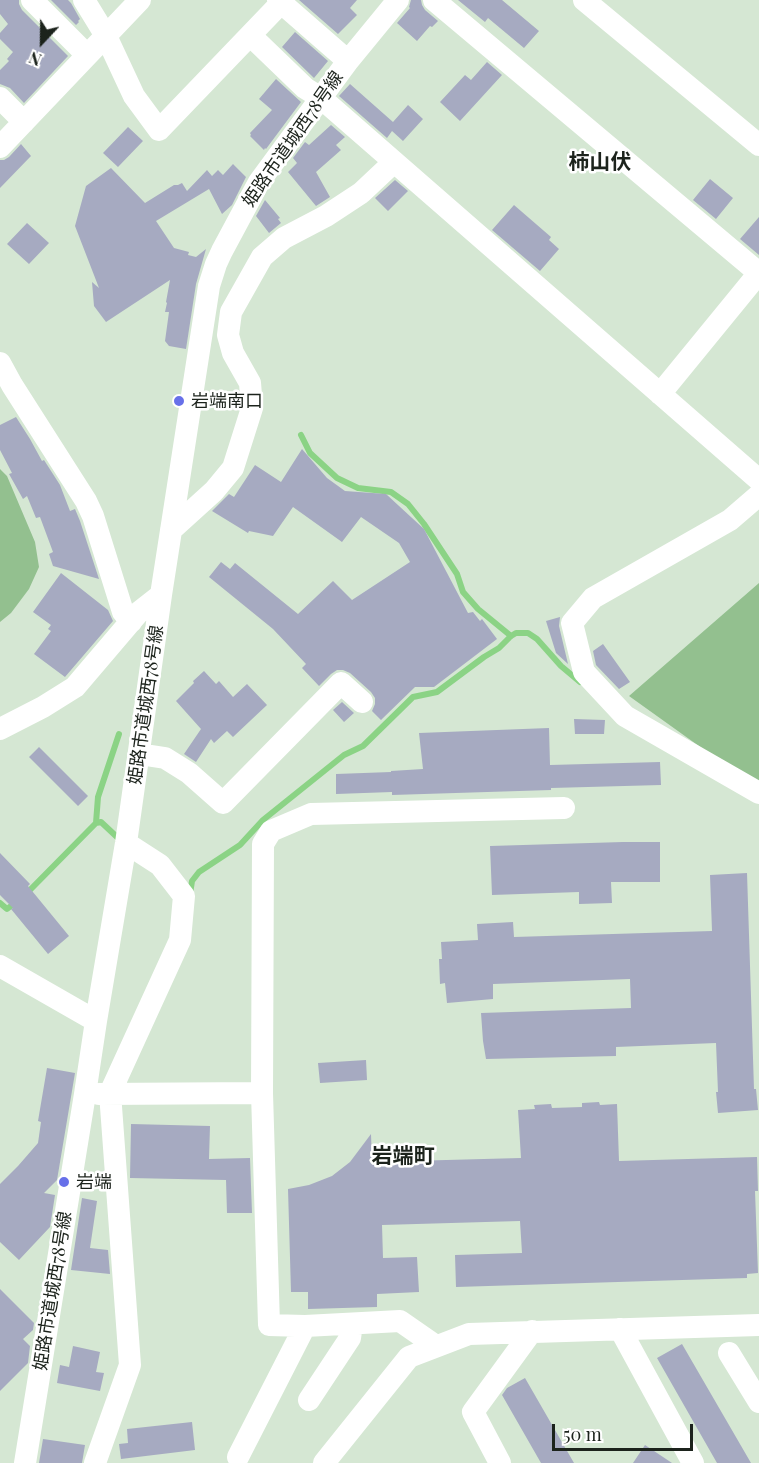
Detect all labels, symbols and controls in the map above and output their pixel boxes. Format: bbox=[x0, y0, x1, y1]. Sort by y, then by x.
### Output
north arrow bbox=[12, 12, 72, 72]
text: N bbox=[26, 47, 44, 71]
street label: 姫路市道城西78号線 bbox=[238, 67, 348, 211]
district label: 柿山伏 bbox=[569, 149, 631, 175]
place label: 岩端南口 bbox=[191, 390, 263, 412]
marker: 岩端南口 bbox=[172, 394, 186, 408]
street label: 姫路市道城西78号線 bbox=[124, 624, 168, 786]
district label: 岩端町 bbox=[372, 1143, 434, 1169]
place label: 岩端 bbox=[76, 1171, 112, 1193]
marker: 岩端 bbox=[57, 1175, 71, 1189]
street label: 姫路市道城西78号線 bbox=[30, 1210, 76, 1372]
scale bar bbox=[555, 1412, 696, 1450]
text: 50 m bbox=[563, 1422, 602, 1446]

